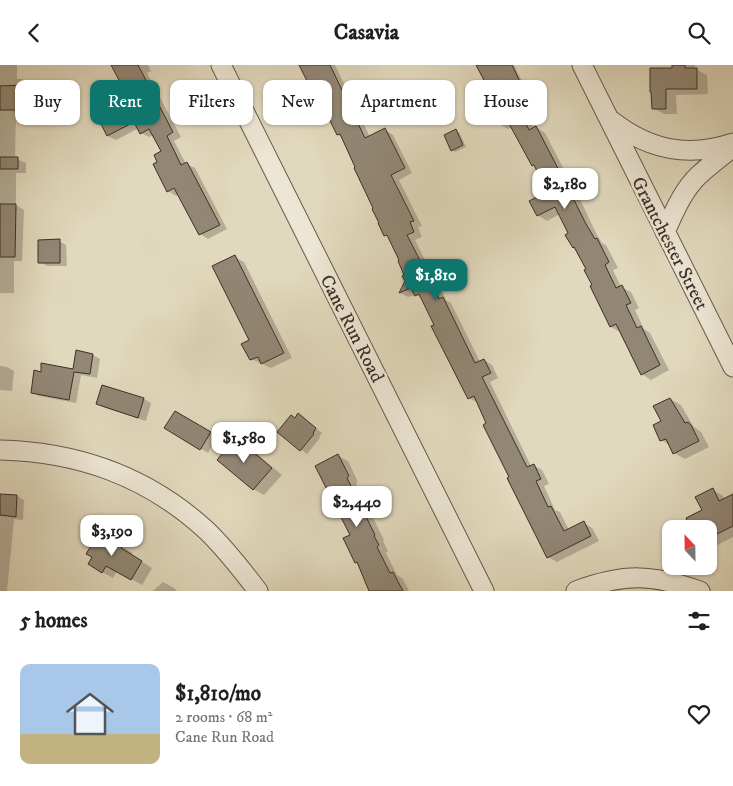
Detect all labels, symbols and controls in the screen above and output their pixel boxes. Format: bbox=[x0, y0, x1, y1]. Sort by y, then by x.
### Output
icon: back bbox=[20, 19, 48, 47]
text: Casavia bbox=[334, 19, 399, 46]
icon: search bbox=[685, 19, 713, 47]
chip: Buy bbox=[15, 80, 80, 125]
chip: Rent bbox=[90, 80, 160, 125]
chip: Filters bbox=[170, 80, 253, 125]
chip: New bbox=[263, 80, 332, 125]
chip: Apartment bbox=[342, 80, 455, 125]
chip: House bbox=[465, 80, 547, 125]
pin: $2,180 bbox=[524, 167, 606, 210]
street label: Grantchester Street bbox=[626, 173, 713, 314]
text: $2,180 bbox=[543, 174, 587, 194]
pin: $1,810 bbox=[395, 259, 477, 301]
text: $1,810 bbox=[415, 265, 457, 285]
street label: Cane Run Road bbox=[315, 271, 389, 387]
pin: $1,580 bbox=[203, 421, 285, 464]
text: $1,580 bbox=[222, 428, 266, 448]
pin: $2,440 bbox=[316, 485, 398, 528]
text: $2,440 bbox=[333, 492, 381, 512]
pin: $3,190 bbox=[71, 515, 153, 557]
north arrow bbox=[662, 520, 718, 575]
map controls bbox=[662, 520, 717, 575]
text: $3,190 bbox=[91, 521, 133, 541]
icon: filters bbox=[685, 607, 713, 635]
text: 5 homes bbox=[20, 608, 88, 634]
text: $1,810/mo bbox=[175, 681, 261, 707]
icon: home bbox=[60, 684, 120, 744]
icon: heart bbox=[685, 700, 713, 728]
text: 2 rooms · 68 m² bbox=[175, 707, 272, 727]
text: Cane Run Road bbox=[175, 727, 274, 747]

